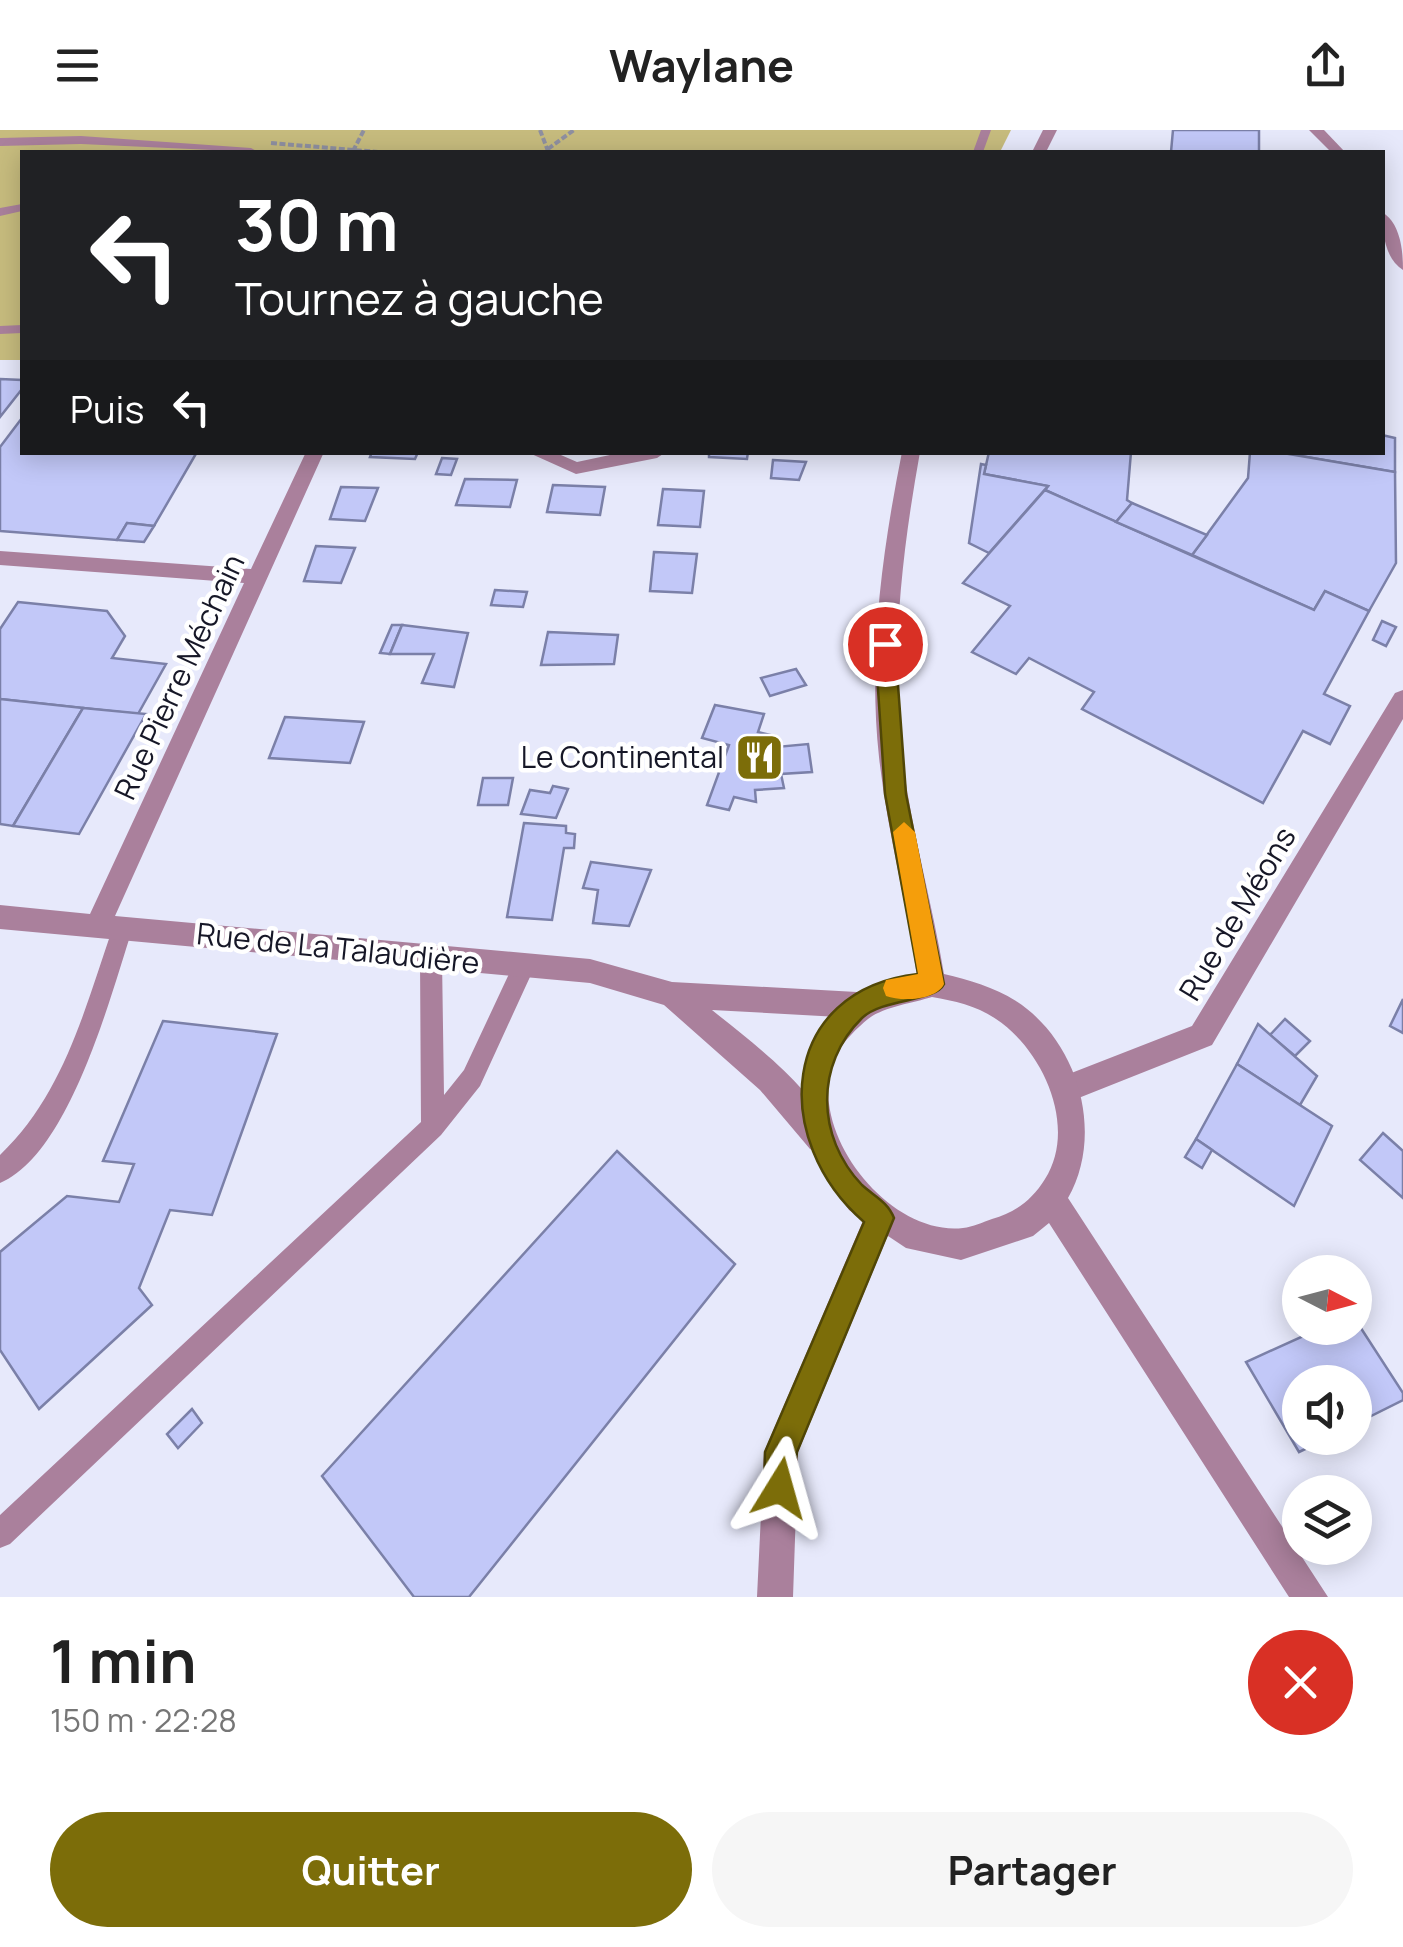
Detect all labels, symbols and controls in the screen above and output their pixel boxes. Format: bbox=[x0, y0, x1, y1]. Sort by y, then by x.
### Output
text: Waylane bbox=[609, 34, 794, 96]
icon: menu bbox=[50, 38, 105, 93]
icon: share bbox=[1298, 38, 1353, 93]
text: 30 m bbox=[235, 176, 399, 272]
icon: left bbox=[70, 190, 200, 320]
text: Tournez à gauche bbox=[235, 267, 604, 329]
icon: left bbox=[164, 380, 219, 435]
text: Puis bbox=[70, 382, 144, 434]
street label: Rue Pierre Méchain bbox=[104, 547, 254, 806]
pin bbox=[843, 602, 928, 687]
icon: arrive bbox=[858, 617, 913, 672]
restaurant icon: Le Continental bbox=[733, 732, 785, 784]
place label: Le Continental bbox=[521, 736, 724, 777]
street label: Rue de Méons bbox=[1169, 819, 1305, 1008]
street label: Rue de La Talaudière bbox=[195, 912, 481, 983]
north arrow bbox=[1282, 1255, 1372, 1345]
map controls bbox=[1282, 1255, 1372, 1565]
button: sound bbox=[1282, 1365, 1372, 1455]
position arrow bbox=[728, 1436, 832, 1540]
button: layers bbox=[1282, 1475, 1372, 1565]
text: 1 min bbox=[50, 1619, 197, 1701]
button: close bbox=[1248, 1630, 1353, 1735]
text: 150 m · 22:28 bbox=[50, 1698, 237, 1742]
button: Quitter bbox=[50, 1812, 692, 1927]
button: Partager bbox=[712, 1812, 1353, 1927]

